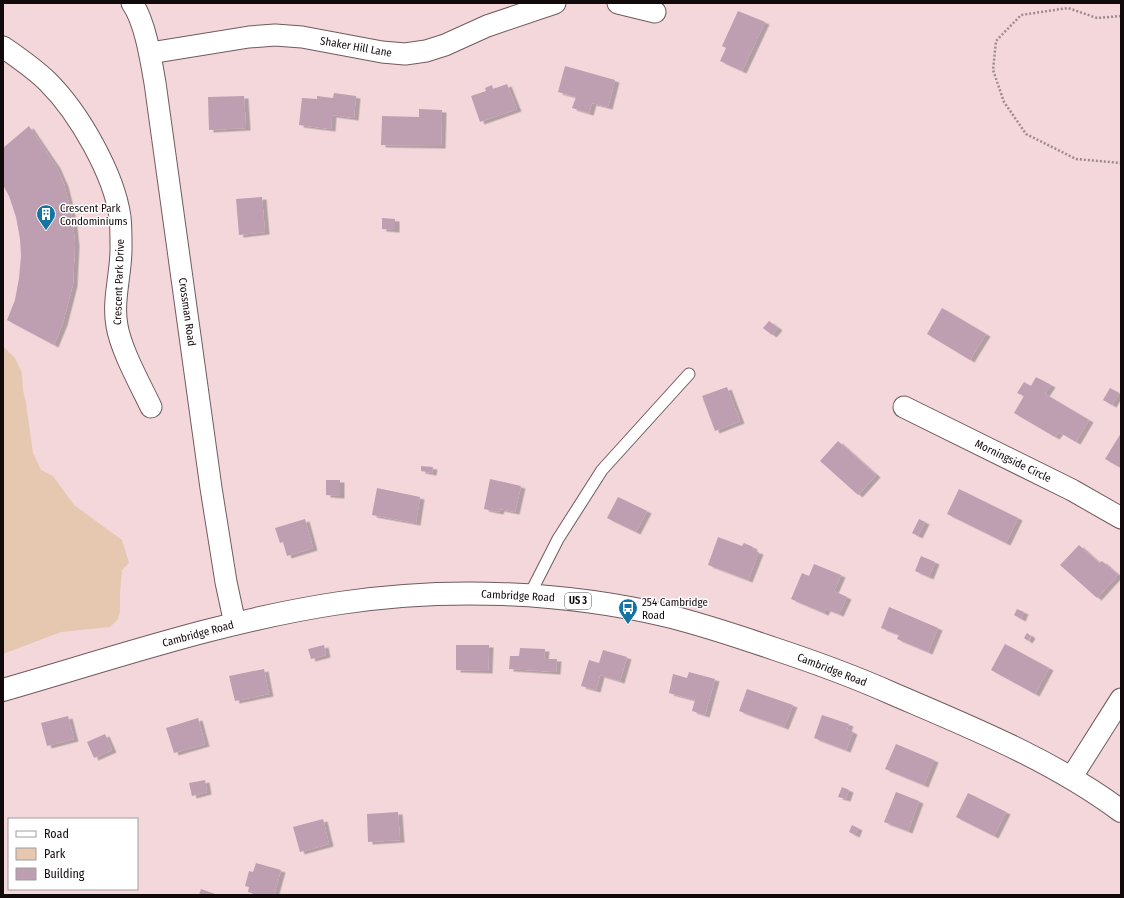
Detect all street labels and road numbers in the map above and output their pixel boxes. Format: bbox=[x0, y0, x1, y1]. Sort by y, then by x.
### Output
street label: Shaker Hill Lane bbox=[319, 34, 393, 60]
street label: Crescent Park Drive bbox=[111, 239, 127, 325]
street label: Crossman Road bbox=[176, 277, 198, 347]
street label: Morningside Circle bbox=[973, 437, 1053, 485]
street label: Cambridge Road bbox=[481, 588, 555, 604]
road number: US 3 bbox=[565, 593, 591, 609]
street label: Cambridge Road bbox=[161, 618, 235, 650]
street label: Cambridge Road bbox=[795, 651, 869, 689]

